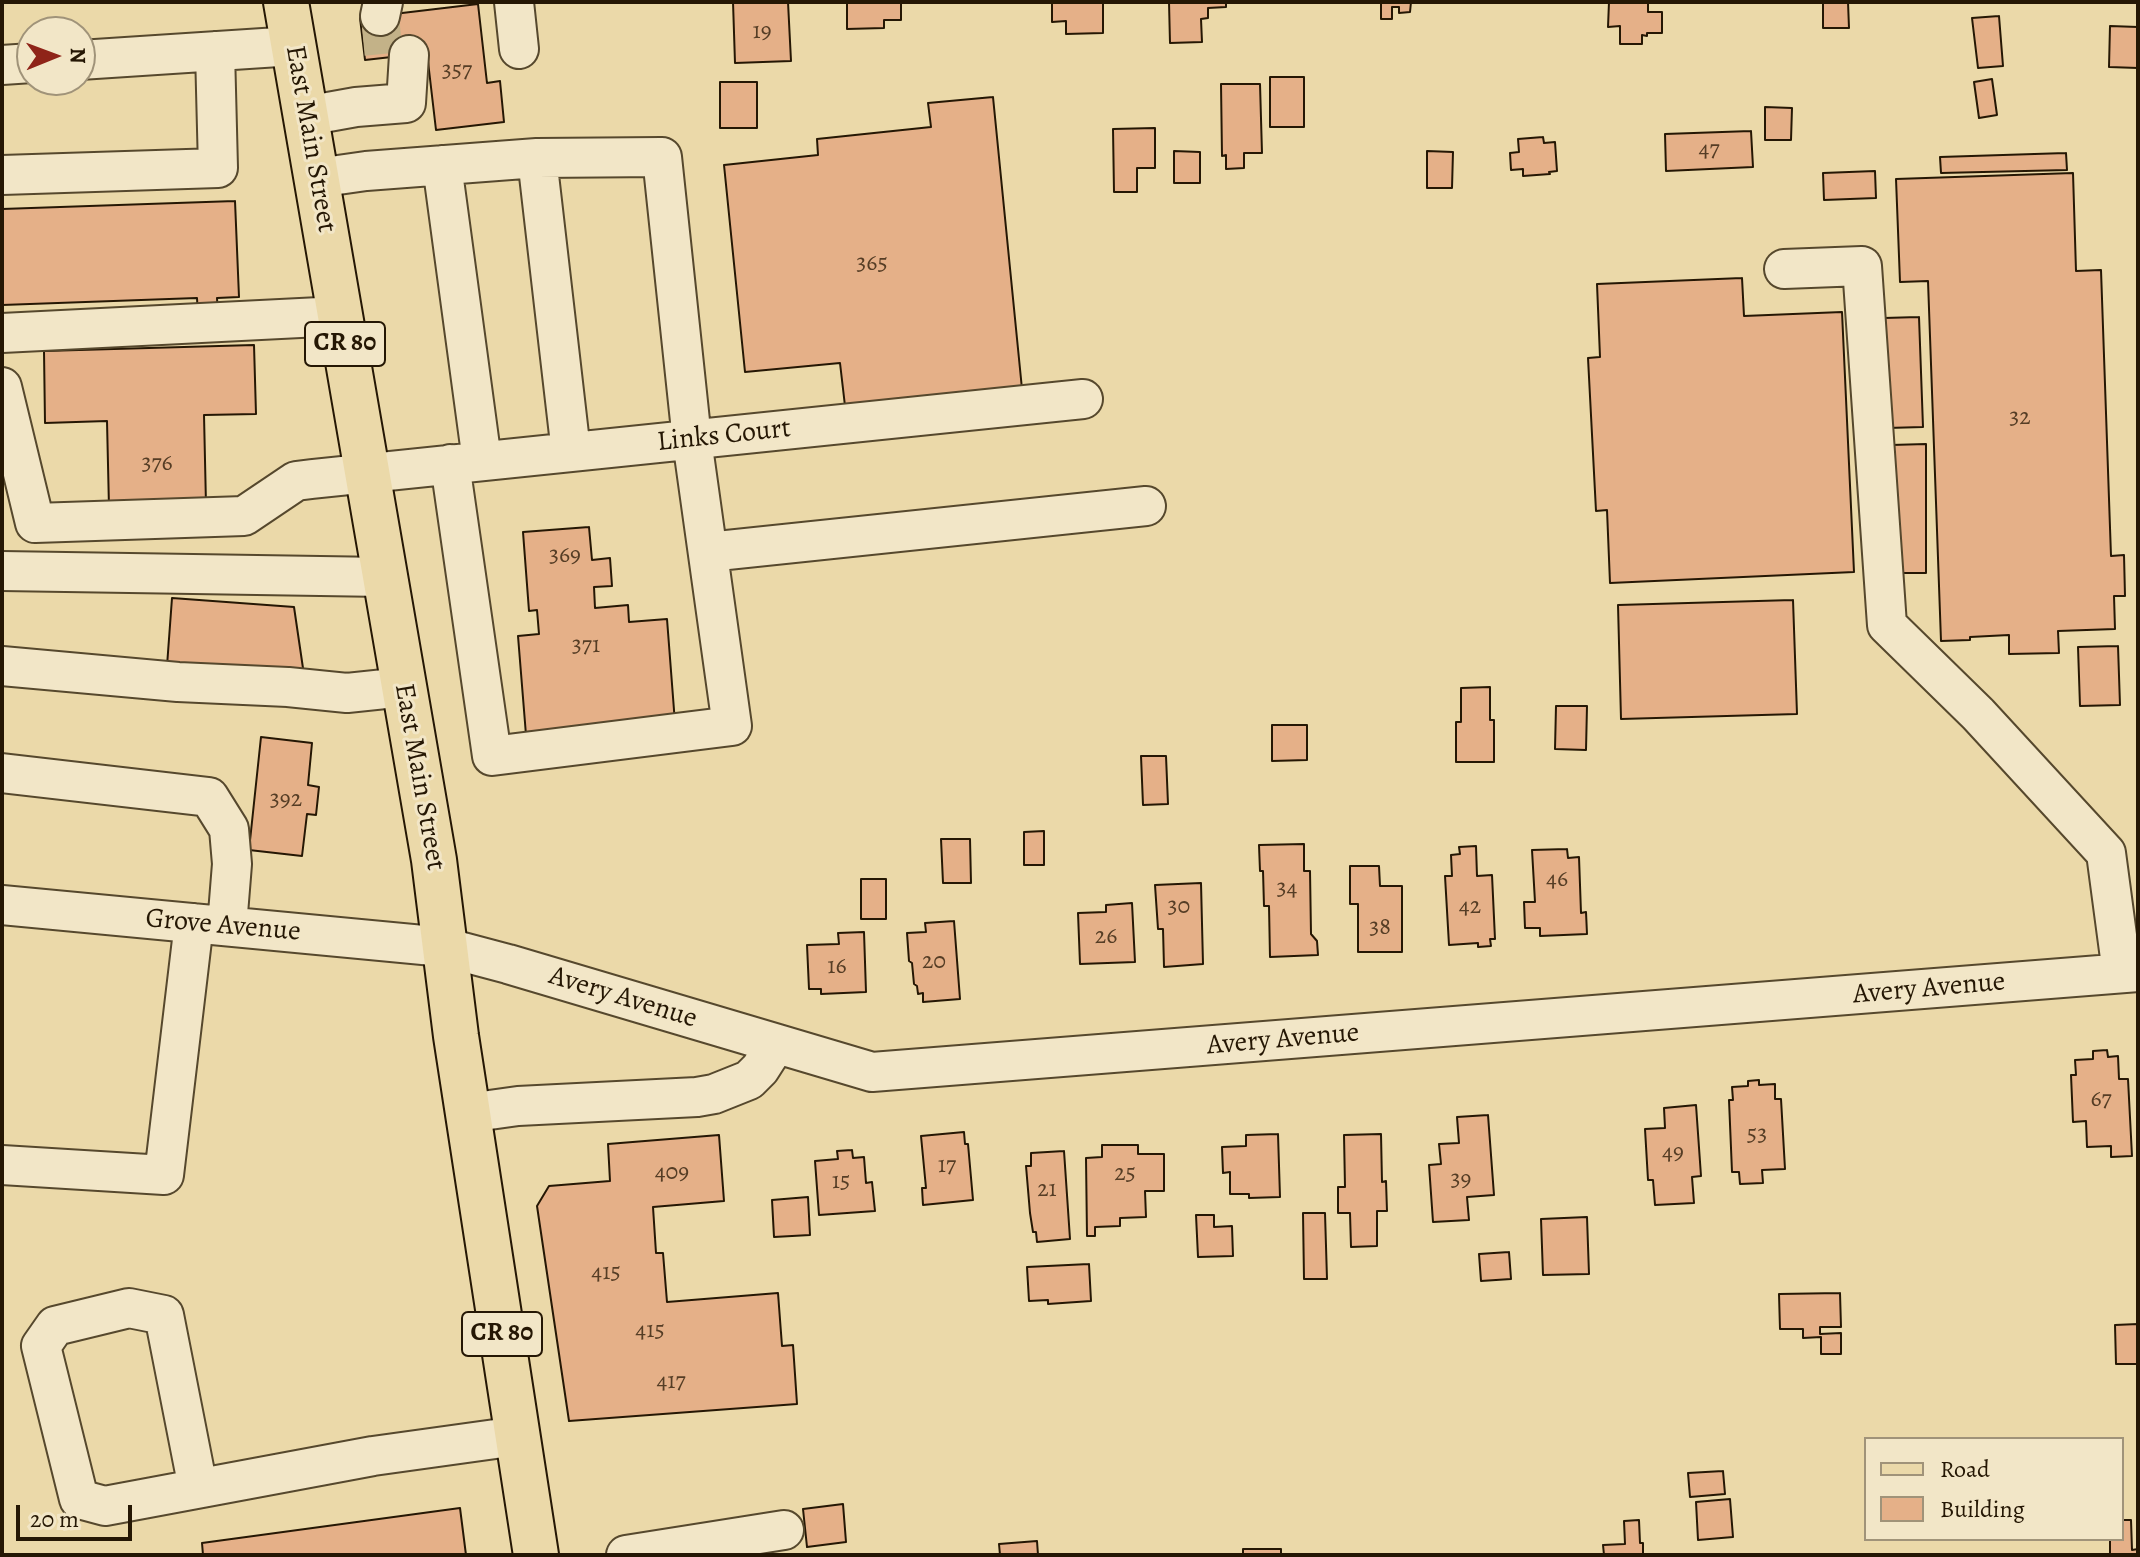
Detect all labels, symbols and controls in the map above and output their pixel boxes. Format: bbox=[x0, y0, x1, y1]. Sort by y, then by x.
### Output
north arrow bbox=[16, 16, 96, 96]
house number: 19 bbox=[752, 18, 772, 46]
street label: East Main Street bbox=[277, 43, 343, 235]
text: N bbox=[63, 47, 93, 64]
house number: 357 bbox=[442, 57, 472, 85]
house number: 47 bbox=[1699, 136, 1719, 164]
house number: 365 bbox=[856, 250, 888, 278]
road number: CR 80 bbox=[305, 322, 385, 366]
house number: 32 bbox=[2009, 404, 2031, 432]
street label: Links Court bbox=[656, 412, 792, 460]
house number: 376 bbox=[141, 450, 173, 478]
house number: 369 bbox=[549, 542, 581, 570]
house number: 371 bbox=[572, 632, 600, 660]
street label: East Main Street bbox=[386, 681, 452, 873]
house number: 392 bbox=[270, 786, 302, 814]
house number: 46 bbox=[1546, 866, 1568, 894]
house number: 34 bbox=[1277, 875, 1297, 903]
house number: 30 bbox=[1168, 893, 1190, 921]
house number: 42 bbox=[1459, 893, 1481, 921]
street label: Grove Avenue bbox=[144, 902, 302, 950]
house number: 38 bbox=[1369, 914, 1391, 942]
house number: 26 bbox=[1095, 923, 1117, 951]
house number: 20 bbox=[922, 948, 946, 976]
house number: 16 bbox=[827, 953, 847, 981]
street label: Avery Avenue bbox=[545, 960, 701, 1036]
street label: Avery Avenue bbox=[1851, 966, 2007, 1012]
street label: Avery Avenue bbox=[1205, 1017, 1361, 1063]
house number: 67 bbox=[2090, 1086, 2112, 1114]
house number: 53 bbox=[1747, 1121, 1767, 1149]
house number: 49 bbox=[1662, 1139, 1684, 1167]
house number: 17 bbox=[938, 1152, 956, 1180]
house number: 409 bbox=[655, 1159, 689, 1187]
house number: 25 bbox=[1114, 1160, 1136, 1188]
house number: 39 bbox=[1451, 1166, 1471, 1194]
house number: 15 bbox=[832, 1168, 850, 1196]
house number: 21 bbox=[1037, 1176, 1057, 1204]
house number: 415 bbox=[591, 1259, 621, 1287]
road number: CR 80 bbox=[462, 1312, 542, 1356]
house number: 415 bbox=[635, 1317, 665, 1345]
house number: 417 bbox=[656, 1368, 686, 1396]
legend bbox=[1864, 1437, 2124, 1541]
text: Road bbox=[1940, 1453, 1990, 1485]
scale bar bbox=[20, 1489, 136, 1539]
text: Building bbox=[1940, 1493, 2025, 1525]
text: 20 m bbox=[30, 1503, 79, 1535]

